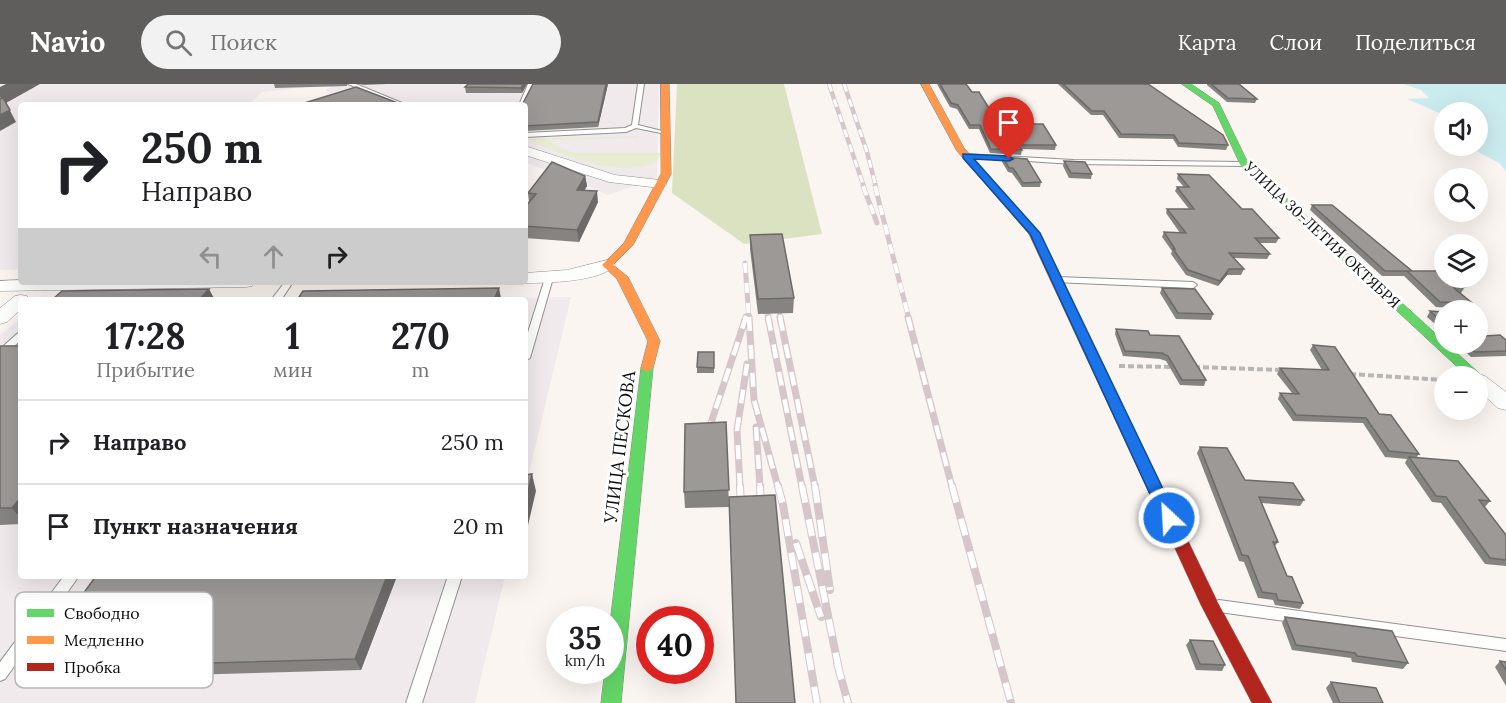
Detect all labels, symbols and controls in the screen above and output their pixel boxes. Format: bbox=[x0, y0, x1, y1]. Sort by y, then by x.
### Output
search box bbox=[141, 15, 561, 69]
text: Navio bbox=[30, 24, 105, 60]
icon: search bbox=[162, 26, 195, 59]
text: Поиск bbox=[210, 28, 277, 56]
text: Карта bbox=[1178, 29, 1237, 56]
text: Слои bbox=[1270, 29, 1322, 56]
text: Поделиться bbox=[1355, 29, 1476, 56]
pin bbox=[983, 97, 1034, 159]
map controls bbox=[1434, 102, 1488, 420]
button: sound bbox=[1434, 102, 1488, 156]
icon: arrive bbox=[992, 106, 1025, 139]
text: 250 m bbox=[141, 121, 262, 175]
icon: right bbox=[42, 126, 120, 204]
street label: УЛИЦА 30-ЛЕТИЯ ОКТЯБРЯ bbox=[1240, 157, 1404, 312]
button: search bbox=[1434, 168, 1488, 222]
text: Направо bbox=[141, 174, 252, 208]
button: layers bbox=[1434, 234, 1488, 288]
icon: left bbox=[194, 240, 227, 273]
icon: ahead bbox=[257, 240, 290, 273]
icon: right bbox=[320, 240, 353, 273]
button: + bbox=[1434, 300, 1488, 354]
text: 17:28 bbox=[105, 313, 186, 359]
text: 1 bbox=[286, 313, 300, 359]
text: 270 bbox=[391, 313, 450, 359]
text: Прибытие bbox=[96, 357, 195, 382]
text: мин bbox=[273, 357, 313, 382]
text: m bbox=[411, 357, 429, 382]
button: − bbox=[1434, 366, 1488, 420]
street label: УЛИЦА ПЕСКОВА bbox=[599, 369, 640, 525]
icon: right bbox=[42, 426, 75, 459]
text: Направо bbox=[93, 428, 187, 456]
text: 250 m bbox=[441, 428, 504, 456]
position arrow bbox=[1137, 486, 1201, 550]
icon: arrive bbox=[42, 510, 75, 543]
text: Пункт назначения bbox=[93, 512, 298, 540]
text: 20 m bbox=[453, 512, 504, 540]
legend bbox=[15, 592, 213, 688]
text: Свободно bbox=[64, 603, 140, 623]
speed limit sign: 40 bbox=[636, 606, 714, 684]
text: 35 bbox=[568, 619, 601, 657]
text: Медленно bbox=[64, 630, 144, 650]
text: km/h bbox=[565, 651, 605, 670]
text: Пробка bbox=[64, 657, 121, 677]

